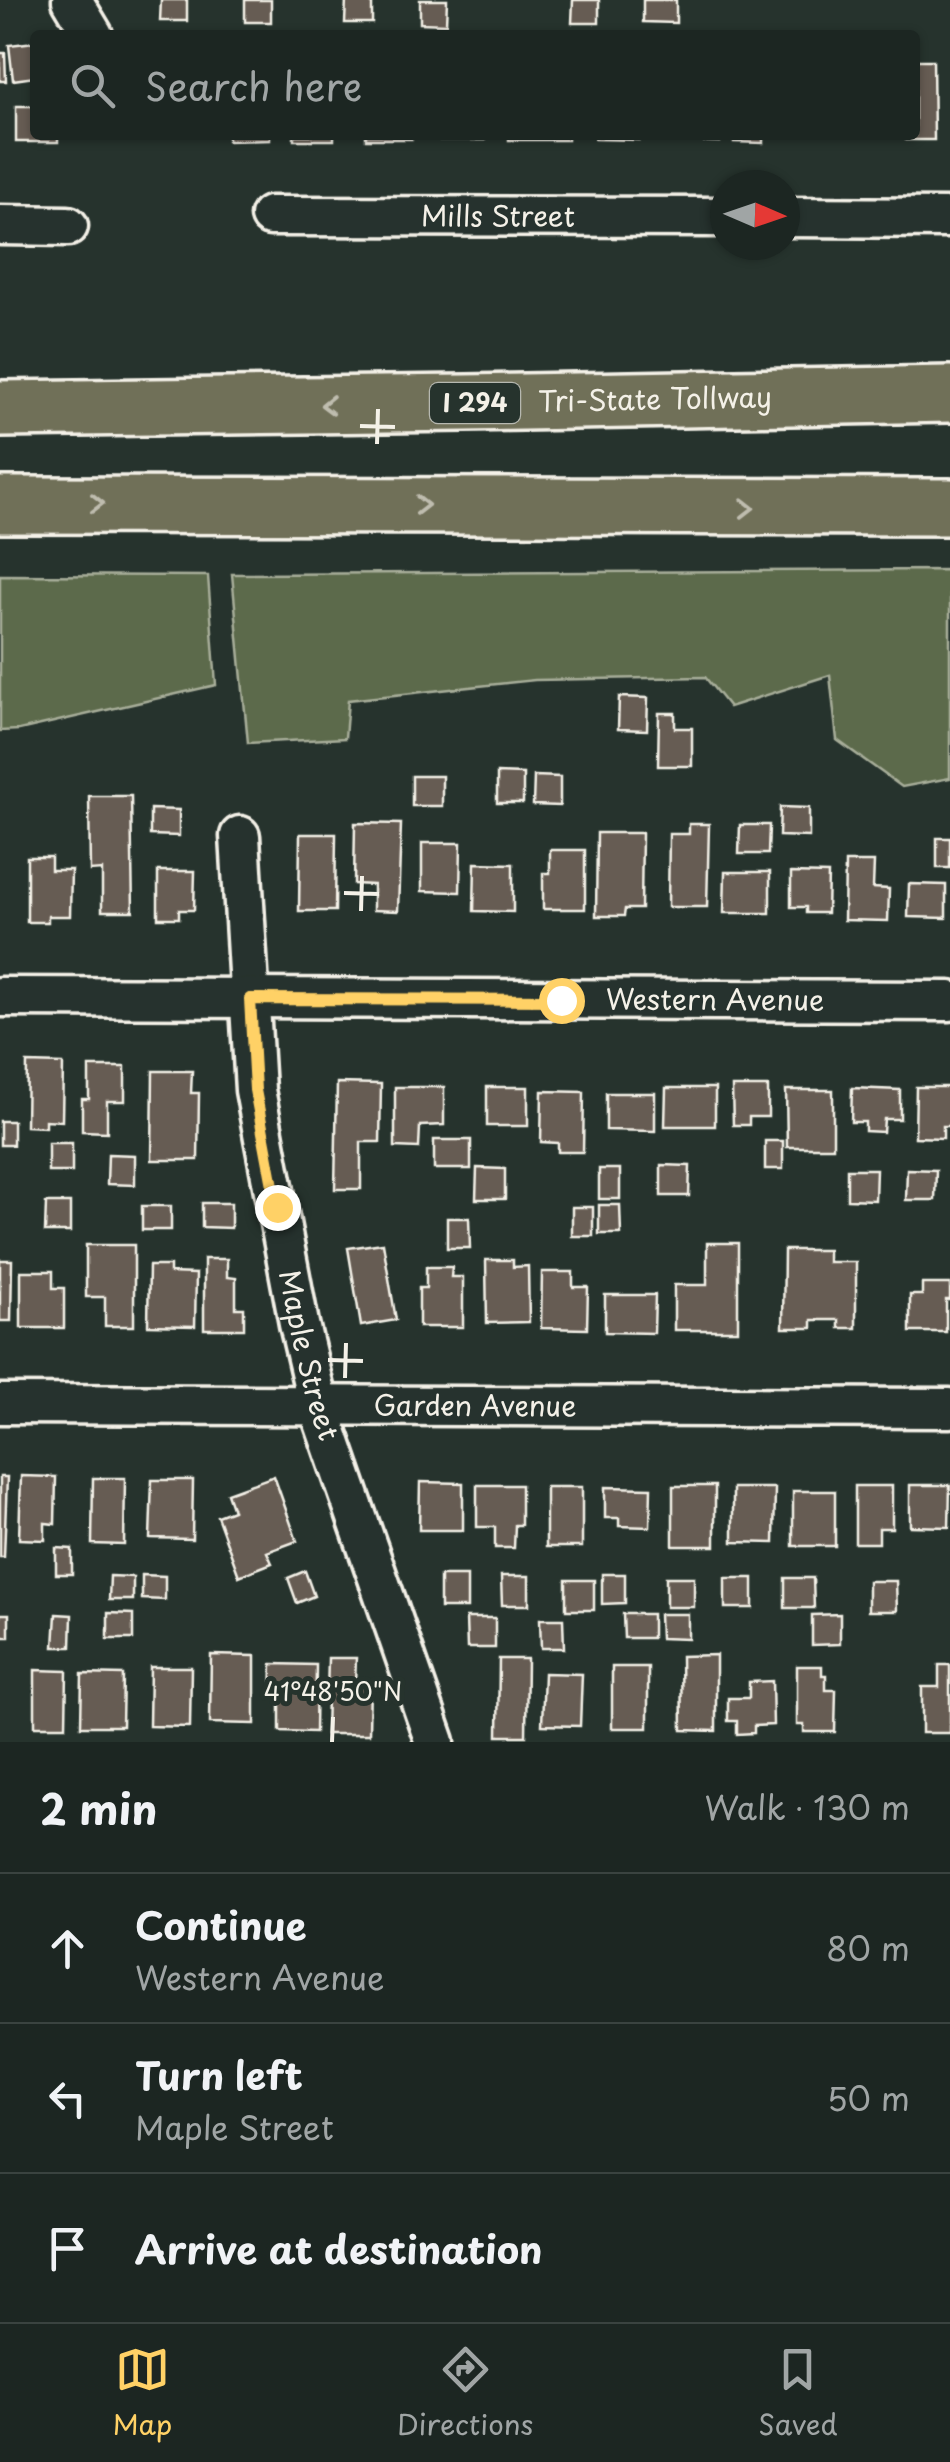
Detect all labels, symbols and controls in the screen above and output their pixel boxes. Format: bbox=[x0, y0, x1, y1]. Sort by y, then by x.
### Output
search box bbox=[30, 30, 920, 140]
text: Search here bbox=[145, 57, 362, 114]
icon: search bbox=[65, 58, 120, 113]
north arrow bbox=[710, 170, 800, 260]
street label: Mills Street bbox=[421, 193, 575, 237]
street label: Tri-State Tollway bbox=[538, 374, 772, 422]
road number: I 294 bbox=[430, 383, 520, 423]
one-way arrow bbox=[319, 394, 334, 416]
one-way arrow bbox=[90, 492, 106, 514]
one-way arrow bbox=[415, 495, 431, 516]
one-way arrow bbox=[740, 497, 756, 518]
street label: Western Avenue bbox=[606, 977, 824, 1020]
route start bbox=[539, 978, 585, 1024]
route end bbox=[255, 1185, 301, 1231]
street label: Maple Street bbox=[269, 1266, 352, 1446]
street label: Garden Avenue bbox=[373, 1383, 577, 1426]
text: 41°48'50"N bbox=[264, 1672, 402, 1710]
text: 2 min bbox=[40, 1776, 157, 1839]
text: Walk · 130 m bbox=[705, 1783, 910, 1831]
text: Continue bbox=[135, 1896, 306, 1953]
icon: ahead bbox=[40, 1921, 95, 1976]
text: 80 m bbox=[826, 1924, 910, 1972]
text: Western Avenue bbox=[135, 1953, 385, 2001]
text: Turn left bbox=[135, 2046, 303, 2103]
icon: left bbox=[40, 2071, 95, 2126]
text: 50 m bbox=[827, 2074, 910, 2122]
text: Maple Street bbox=[135, 2103, 334, 2151]
text: Arrive at destination bbox=[135, 2220, 543, 2277]
icon: arrive bbox=[40, 2221, 95, 2276]
tab: Map bbox=[112, 2342, 172, 2445]
tab: Directions bbox=[397, 2342, 533, 2445]
tab: Saved bbox=[758, 2342, 838, 2445]

